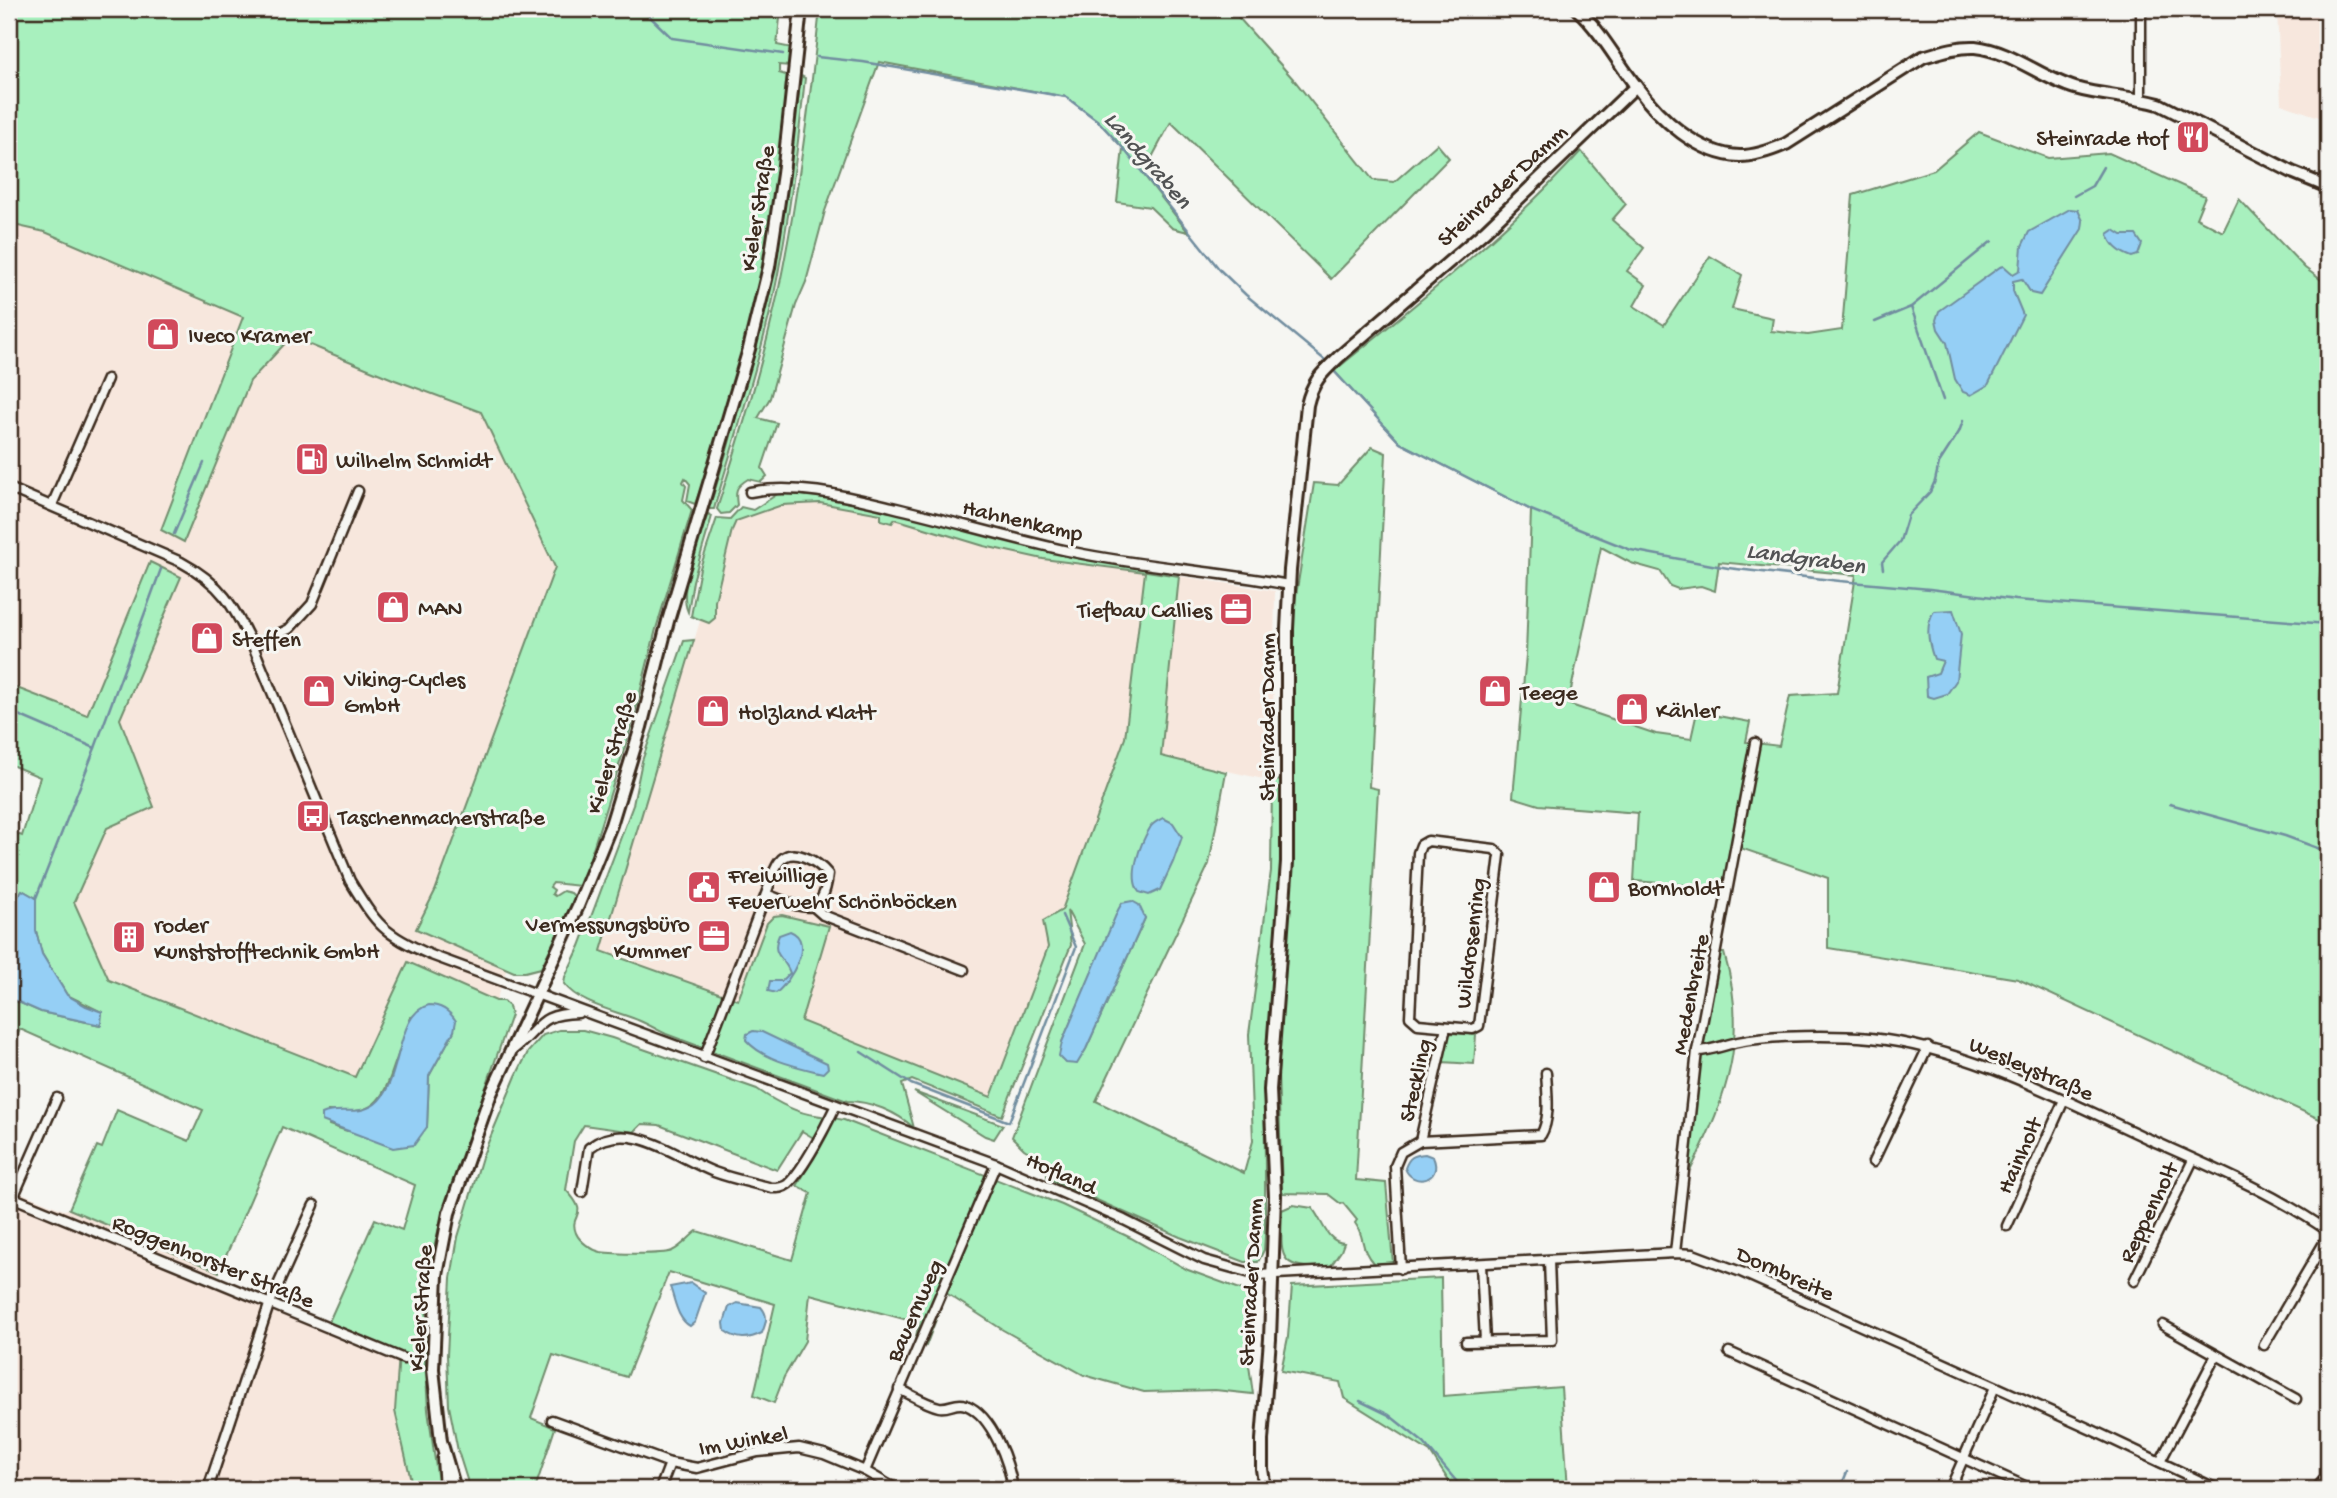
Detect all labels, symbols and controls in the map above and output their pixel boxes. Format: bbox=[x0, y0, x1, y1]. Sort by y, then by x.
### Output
water label: Landgraben bbox=[1096, 107, 1197, 216]
restaurant icon: Steinrade Hof bbox=[2174, 118, 2212, 156]
street label: Steinrader Damm bbox=[1433, 119, 1574, 254]
place label: Steinrade Hof bbox=[2036, 127, 2170, 154]
street label: Kieler Straße bbox=[736, 143, 783, 273]
shop icon: Iveco Kramer bbox=[144, 315, 182, 353]
place label: Iveco Kramer bbox=[188, 324, 313, 351]
fuel station icon: Wilhelm Schmidt bbox=[293, 440, 331, 478]
place label: Wilhelm Schmidt bbox=[336, 449, 493, 476]
street label: Hahnenkamp bbox=[959, 495, 1085, 549]
water label: Landgraben bbox=[1744, 538, 1867, 583]
shop icon: MAN bbox=[374, 588, 412, 626]
office icon: Tiefbau Callies bbox=[1217, 590, 1255, 628]
place label: MAN bbox=[418, 597, 463, 624]
place label: Tiefbau Callies bbox=[1075, 599, 1213, 626]
shop icon: Steffen bbox=[188, 619, 226, 657]
place label: Steffen bbox=[232, 628, 301, 655]
street label: Steinrader Damm bbox=[1256, 633, 1283, 801]
place label: Viking-Cycles GmbH bbox=[343, 668, 466, 721]
shop icon: Viking-Cycles GmbH bbox=[300, 672, 338, 710]
shop icon: Teege bbox=[1476, 672, 1514, 710]
place label: Teege bbox=[1518, 681, 1579, 708]
street label: Kieler Straße bbox=[582, 687, 645, 818]
shop icon: Kähler bbox=[1613, 690, 1651, 728]
shop icon: Holzland Klatt bbox=[694, 692, 732, 730]
place label: Kähler bbox=[1656, 699, 1721, 726]
place label: Holzland Klatt bbox=[738, 701, 877, 728]
bus stop icon: Taschenmacherstraße bbox=[294, 797, 332, 835]
place label: Taschenmacherstraße bbox=[336, 806, 546, 833]
place label: Freiwillige Feuerwehr Schönböcken bbox=[727, 864, 957, 917]
public building icon: Freiwillige Feuerwehr Schönböcken bbox=[685, 868, 723, 906]
shop icon: Bornholdt bbox=[1585, 868, 1623, 906]
street label: Wildrosenring bbox=[1451, 876, 1494, 1010]
place label: Bornholdt bbox=[1627, 877, 1725, 904]
place label: Vermessungsbüro Kummer bbox=[525, 913, 692, 966]
place label: roder Kunststofftechnik GmbH bbox=[154, 914, 380, 967]
office icon: Vermessungsbüro Kummer bbox=[695, 917, 733, 955]
building icon: roder Kunststofftechnik GmbH bbox=[110, 918, 148, 956]
street label: Medenbreite bbox=[1667, 931, 1718, 1057]
street label: Wesleystraße bbox=[1964, 1032, 2098, 1109]
street label: Steckling bbox=[1395, 1037, 1440, 1125]
street label: Hainholt bbox=[1992, 1113, 2051, 1199]
street label: Hofland bbox=[1021, 1148, 1101, 1203]
street label: Reppenholt bbox=[2114, 1158, 2187, 1268]
street label: Steinrader Damm bbox=[1235, 1198, 1270, 1367]
street label: Roggenhorster Straße bbox=[108, 1210, 319, 1317]
street label: Dornbreite bbox=[1730, 1241, 1839, 1309]
street label: Kieler Straße bbox=[405, 1243, 440, 1372]
street label: Bauernweg bbox=[881, 1256, 951, 1368]
street label: Im Winkel bbox=[697, 1421, 790, 1464]

